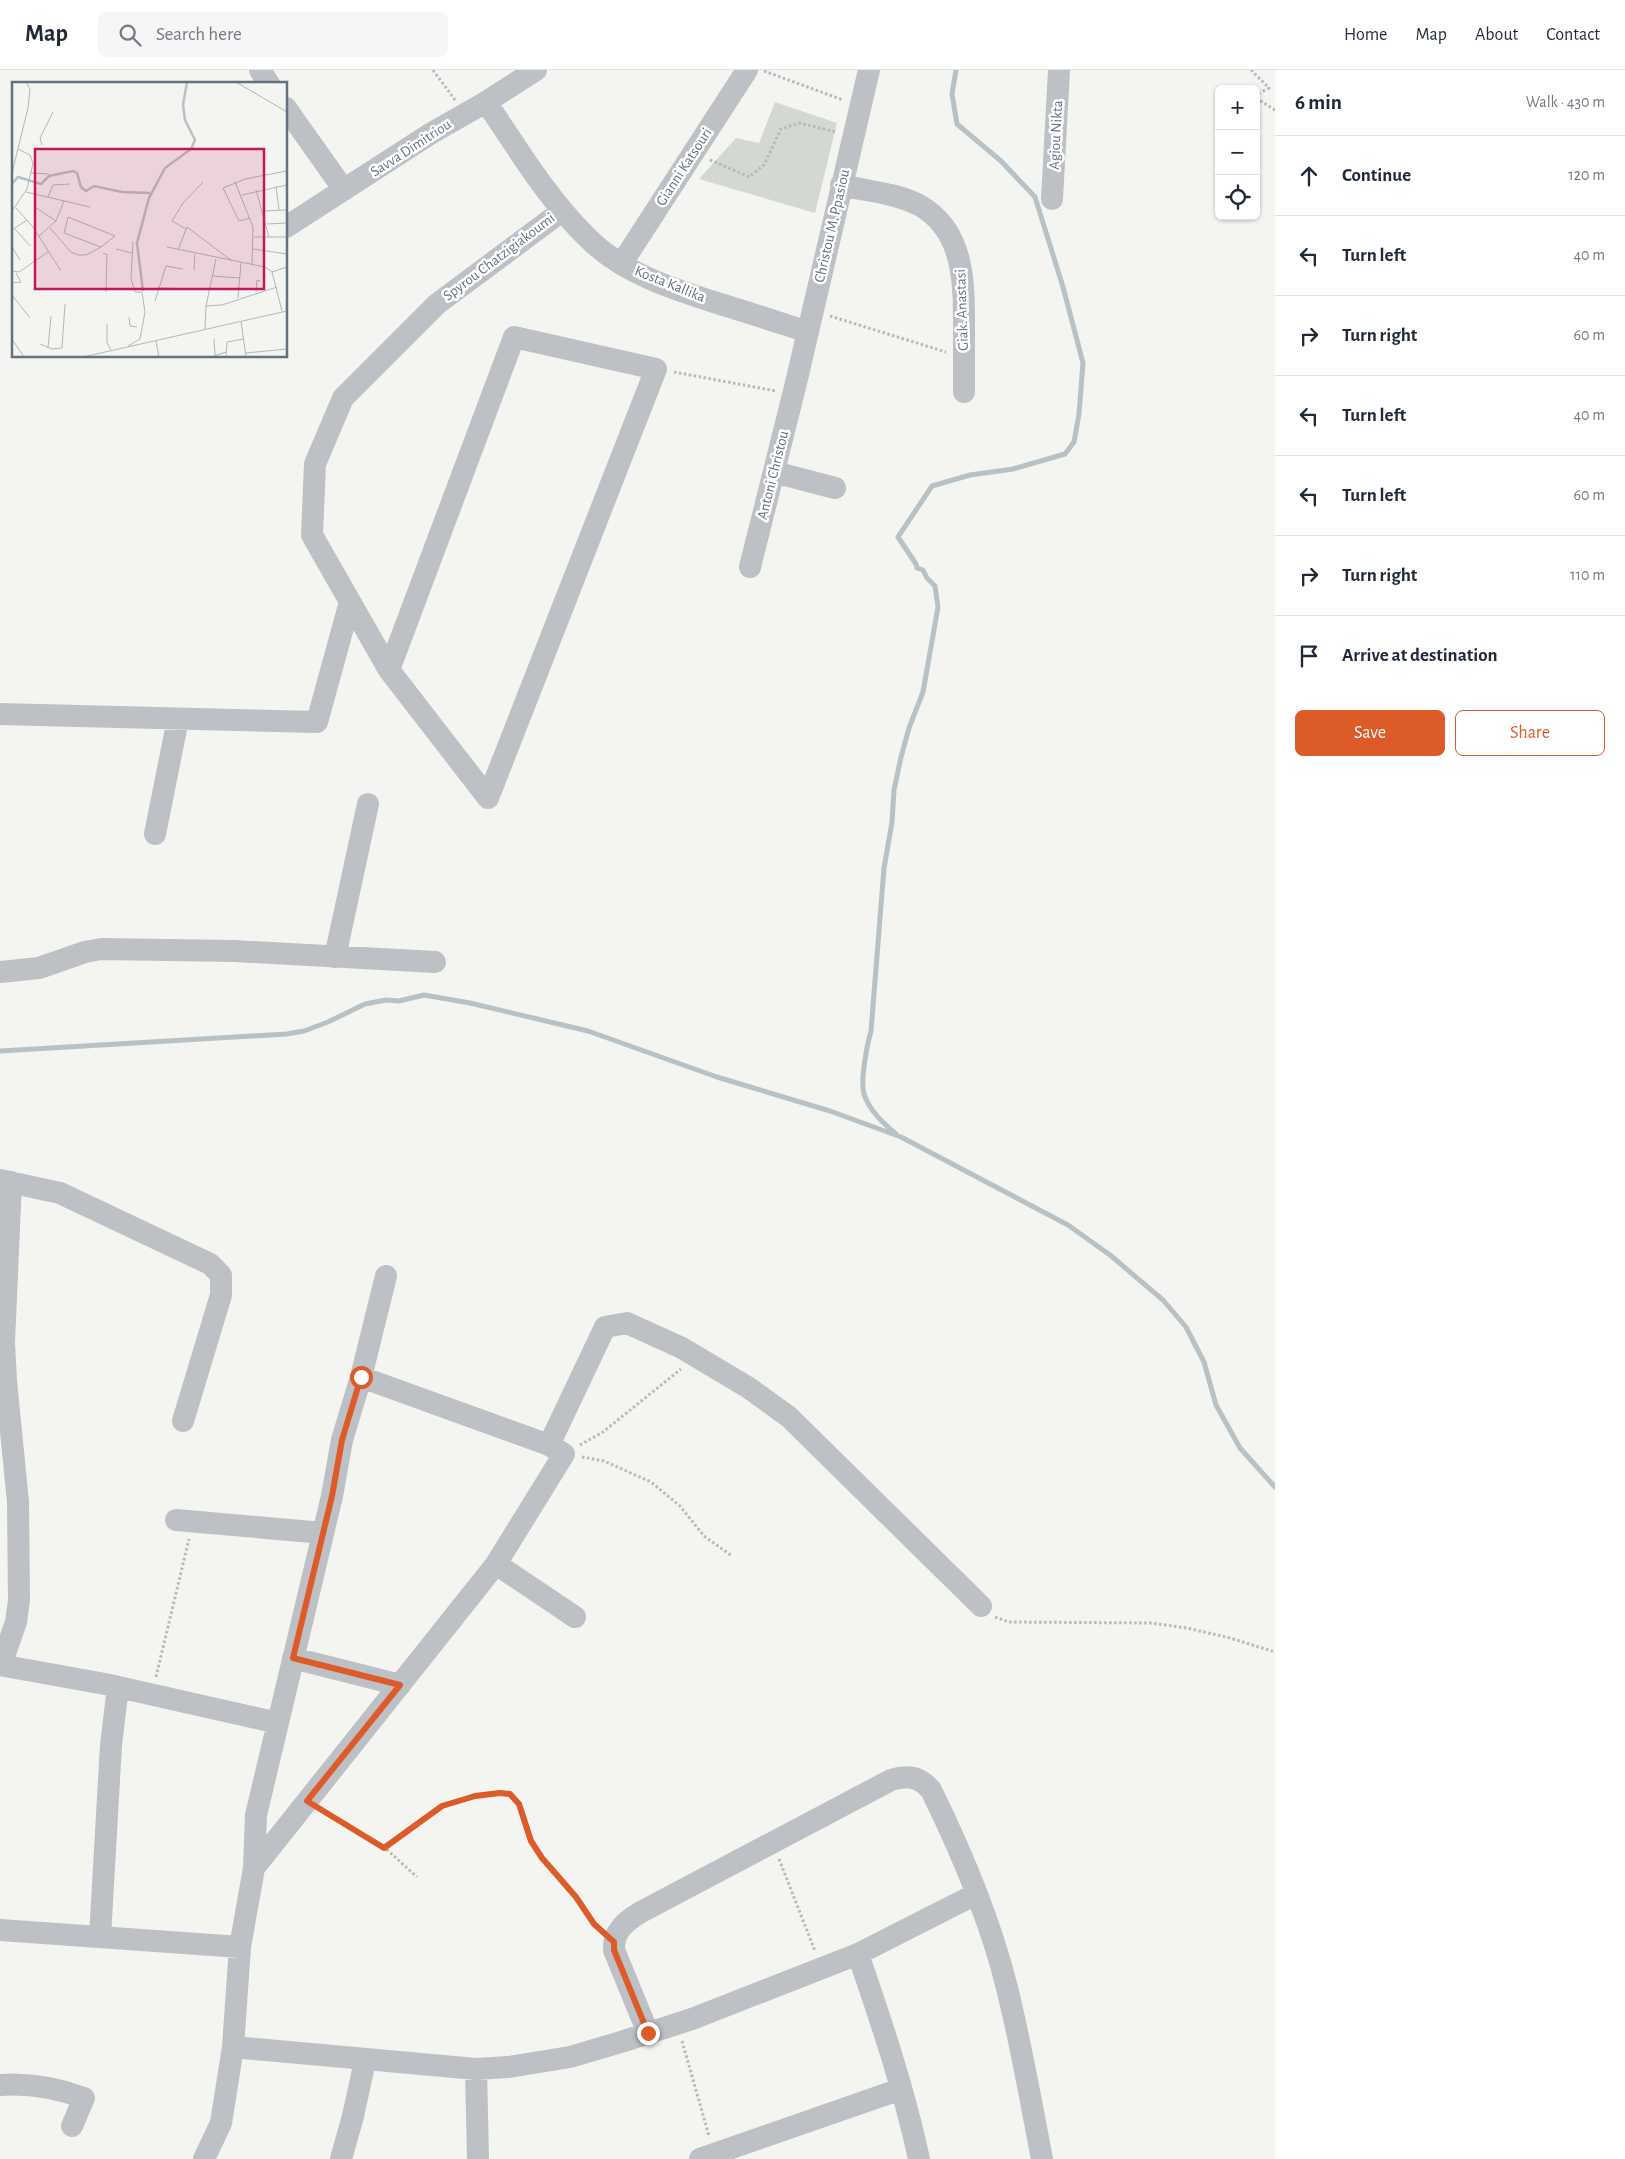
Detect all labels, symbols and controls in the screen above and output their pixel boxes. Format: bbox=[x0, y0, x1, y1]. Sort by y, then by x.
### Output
search box bbox=[98, 12, 448, 57]
icon: search bbox=[116, 21, 144, 49]
text: Map bbox=[25, 22, 68, 46]
text: Search here bbox=[156, 25, 242, 44]
text: Home bbox=[1344, 26, 1387, 44]
text: Map bbox=[1415, 26, 1447, 44]
text: About bbox=[1475, 26, 1518, 44]
text: Contact bbox=[1546, 26, 1600, 44]
inset map bbox=[12, 82, 288, 358]
map controls bbox=[1215, 85, 1260, 220]
button: + bbox=[1215, 85, 1260, 130]
text: 6 min bbox=[1295, 92, 1342, 113]
text: Walk · 430 m bbox=[1526, 94, 1605, 110]
street label: Agiou Nikta bbox=[1047, 100, 1065, 170]
street label: Savva Dimitriou bbox=[368, 116, 454, 180]
street label: Gianni Katsouri bbox=[653, 125, 715, 209]
button: − bbox=[1215, 130, 1260, 175]
icon: ahead bbox=[1295, 162, 1323, 190]
text: Continue bbox=[1342, 166, 1411, 185]
text: 120 m bbox=[1568, 167, 1605, 183]
street label: Christou M. Ppasiou bbox=[812, 168, 852, 284]
button: locate bbox=[1215, 175, 1260, 220]
street label: Spyrou Chatzigiakoumi bbox=[440, 210, 558, 304]
icon: left bbox=[1295, 242, 1323, 270]
text: Turn left bbox=[1342, 246, 1406, 265]
text: 40 m bbox=[1573, 247, 1605, 263]
street label: Kosta Kallika bbox=[633, 263, 707, 305]
street label: Giak. Anastasi bbox=[953, 269, 971, 351]
icon: right bbox=[1295, 322, 1323, 350]
text: Turn right bbox=[1342, 326, 1417, 345]
text: 60 m bbox=[1574, 327, 1605, 343]
icon: left bbox=[1295, 402, 1323, 430]
text: Turn left bbox=[1342, 406, 1406, 425]
text: 40 m bbox=[1573, 407, 1605, 423]
street label: Antoni Christou bbox=[755, 429, 791, 521]
icon: left bbox=[1295, 482, 1323, 510]
text: Turn left bbox=[1342, 486, 1406, 505]
text: 60 m bbox=[1574, 487, 1605, 503]
icon: right bbox=[1295, 562, 1323, 590]
text: Turn right bbox=[1342, 566, 1417, 585]
text: 110 m bbox=[1570, 567, 1605, 583]
icon: arrive bbox=[1295, 642, 1323, 670]
text: Arrive at destination bbox=[1342, 646, 1498, 665]
button: Save bbox=[1295, 710, 1445, 756]
button: Share bbox=[1455, 710, 1605, 756]
route start bbox=[350, 1366, 373, 1389]
route end bbox=[637, 2022, 660, 2045]

